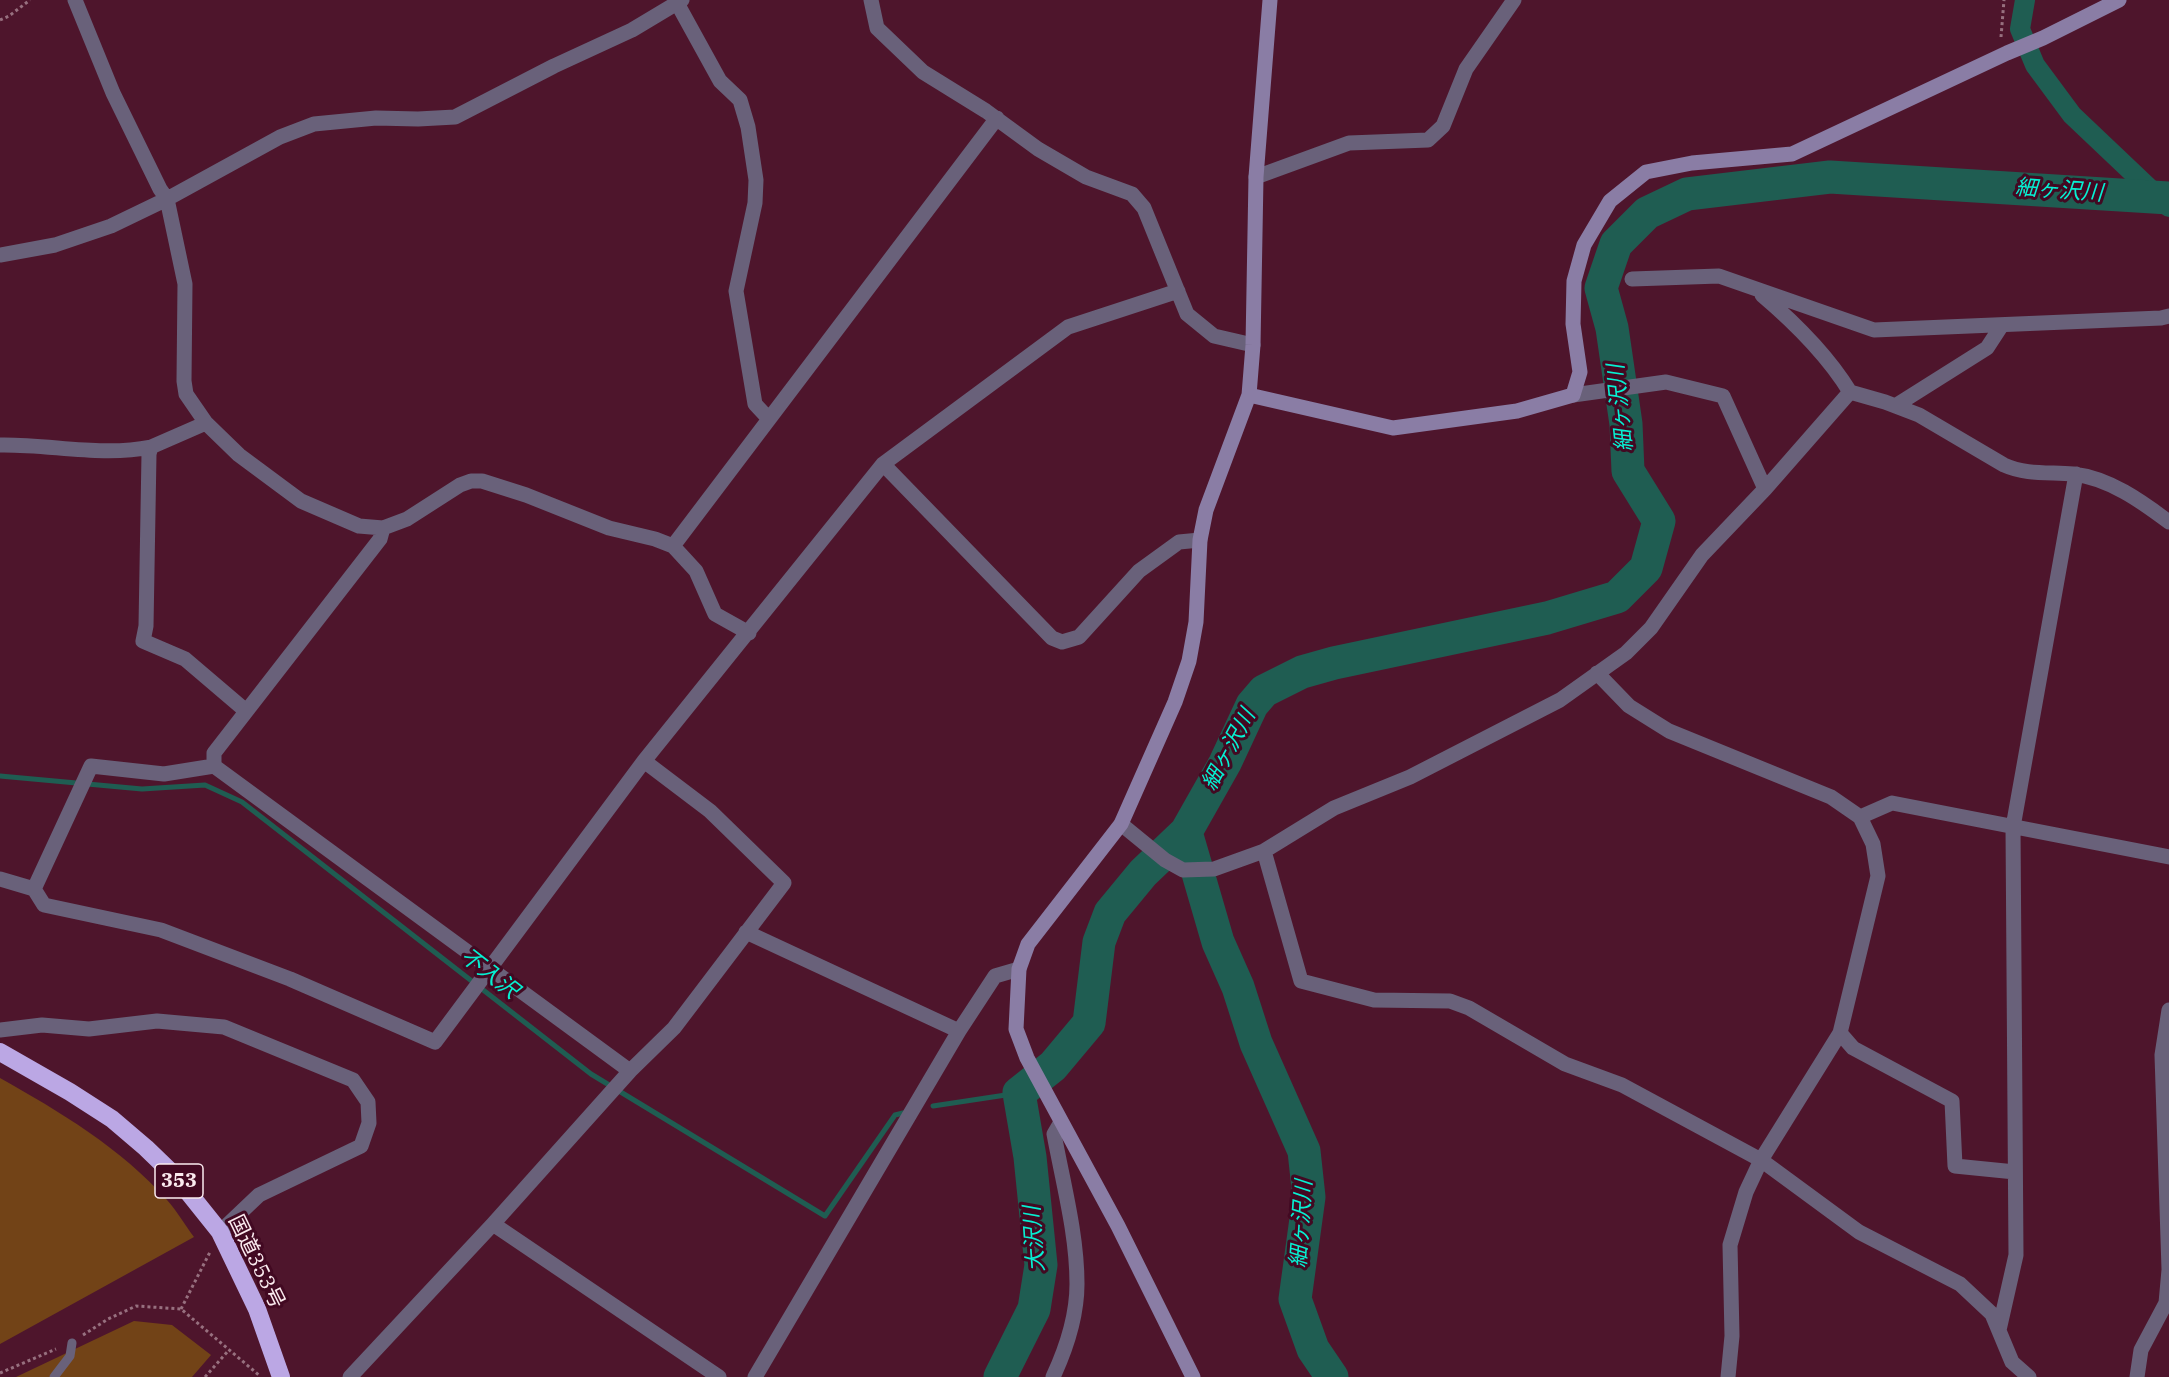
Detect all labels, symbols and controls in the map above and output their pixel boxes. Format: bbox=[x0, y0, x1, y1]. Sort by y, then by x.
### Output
water label: 細ヶ沢川 bbox=[2014, 175, 2104, 207]
water label: 細ヶ沢川 bbox=[1603, 363, 1639, 453]
water label: 細ヶ沢川 bbox=[1197, 705, 1261, 795]
water label: 不入沢 bbox=[455, 943, 523, 1005]
road number: 353 bbox=[155, 1164, 203, 1198]
water label: 細ヶ沢川 bbox=[1286, 1179, 1318, 1269]
water label: 大沢川 bbox=[1020, 1205, 1050, 1273]
street label: 国道353号 bbox=[223, 1211, 289, 1313]

